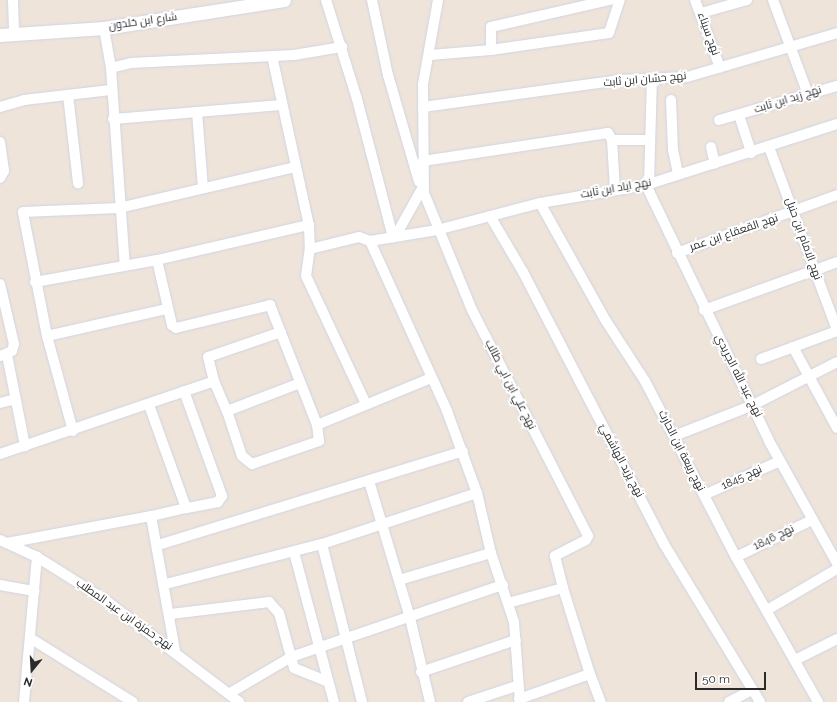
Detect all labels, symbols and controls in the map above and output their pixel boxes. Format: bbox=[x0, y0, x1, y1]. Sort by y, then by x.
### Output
street label: شارع ابن خلدون bbox=[108, 11, 178, 33]
street label: نهج سيناء bbox=[694, 11, 722, 57]
street label: نهج حسّان ابن ثابت bbox=[603, 70, 687, 90]
street label: نهج زيد ابن ثابت bbox=[753, 83, 823, 117]
street label: نهج اياد ابن ثابت bbox=[580, 176, 652, 202]
street label: نهج الامام ابن حنبل bbox=[782, 196, 824, 282]
street label: نهج القعقاع ابن عمر bbox=[688, 212, 780, 254]
street label: نهج عبد الله الجريدي bbox=[711, 332, 765, 420]
street label: نهج علي ابن ابي طالب bbox=[482, 338, 538, 432]
street label: نهج ربيعة ابن الحارث bbox=[655, 408, 707, 494]
street label: نهج يزيد الهاشميّ bbox=[596, 422, 646, 500]
street label: نهج 1845 bbox=[720, 463, 764, 493]
street label: نهج 1846 bbox=[751, 522, 797, 554]
street label: نهج حمزة ابن عبد المطلب bbox=[73, 577, 175, 653]
north arrow bbox=[12, 650, 52, 690]
scale bar bbox=[697, 664, 768, 690]
text: 50 m bbox=[702, 672, 730, 686]
text: N bbox=[22, 674, 34, 689]

